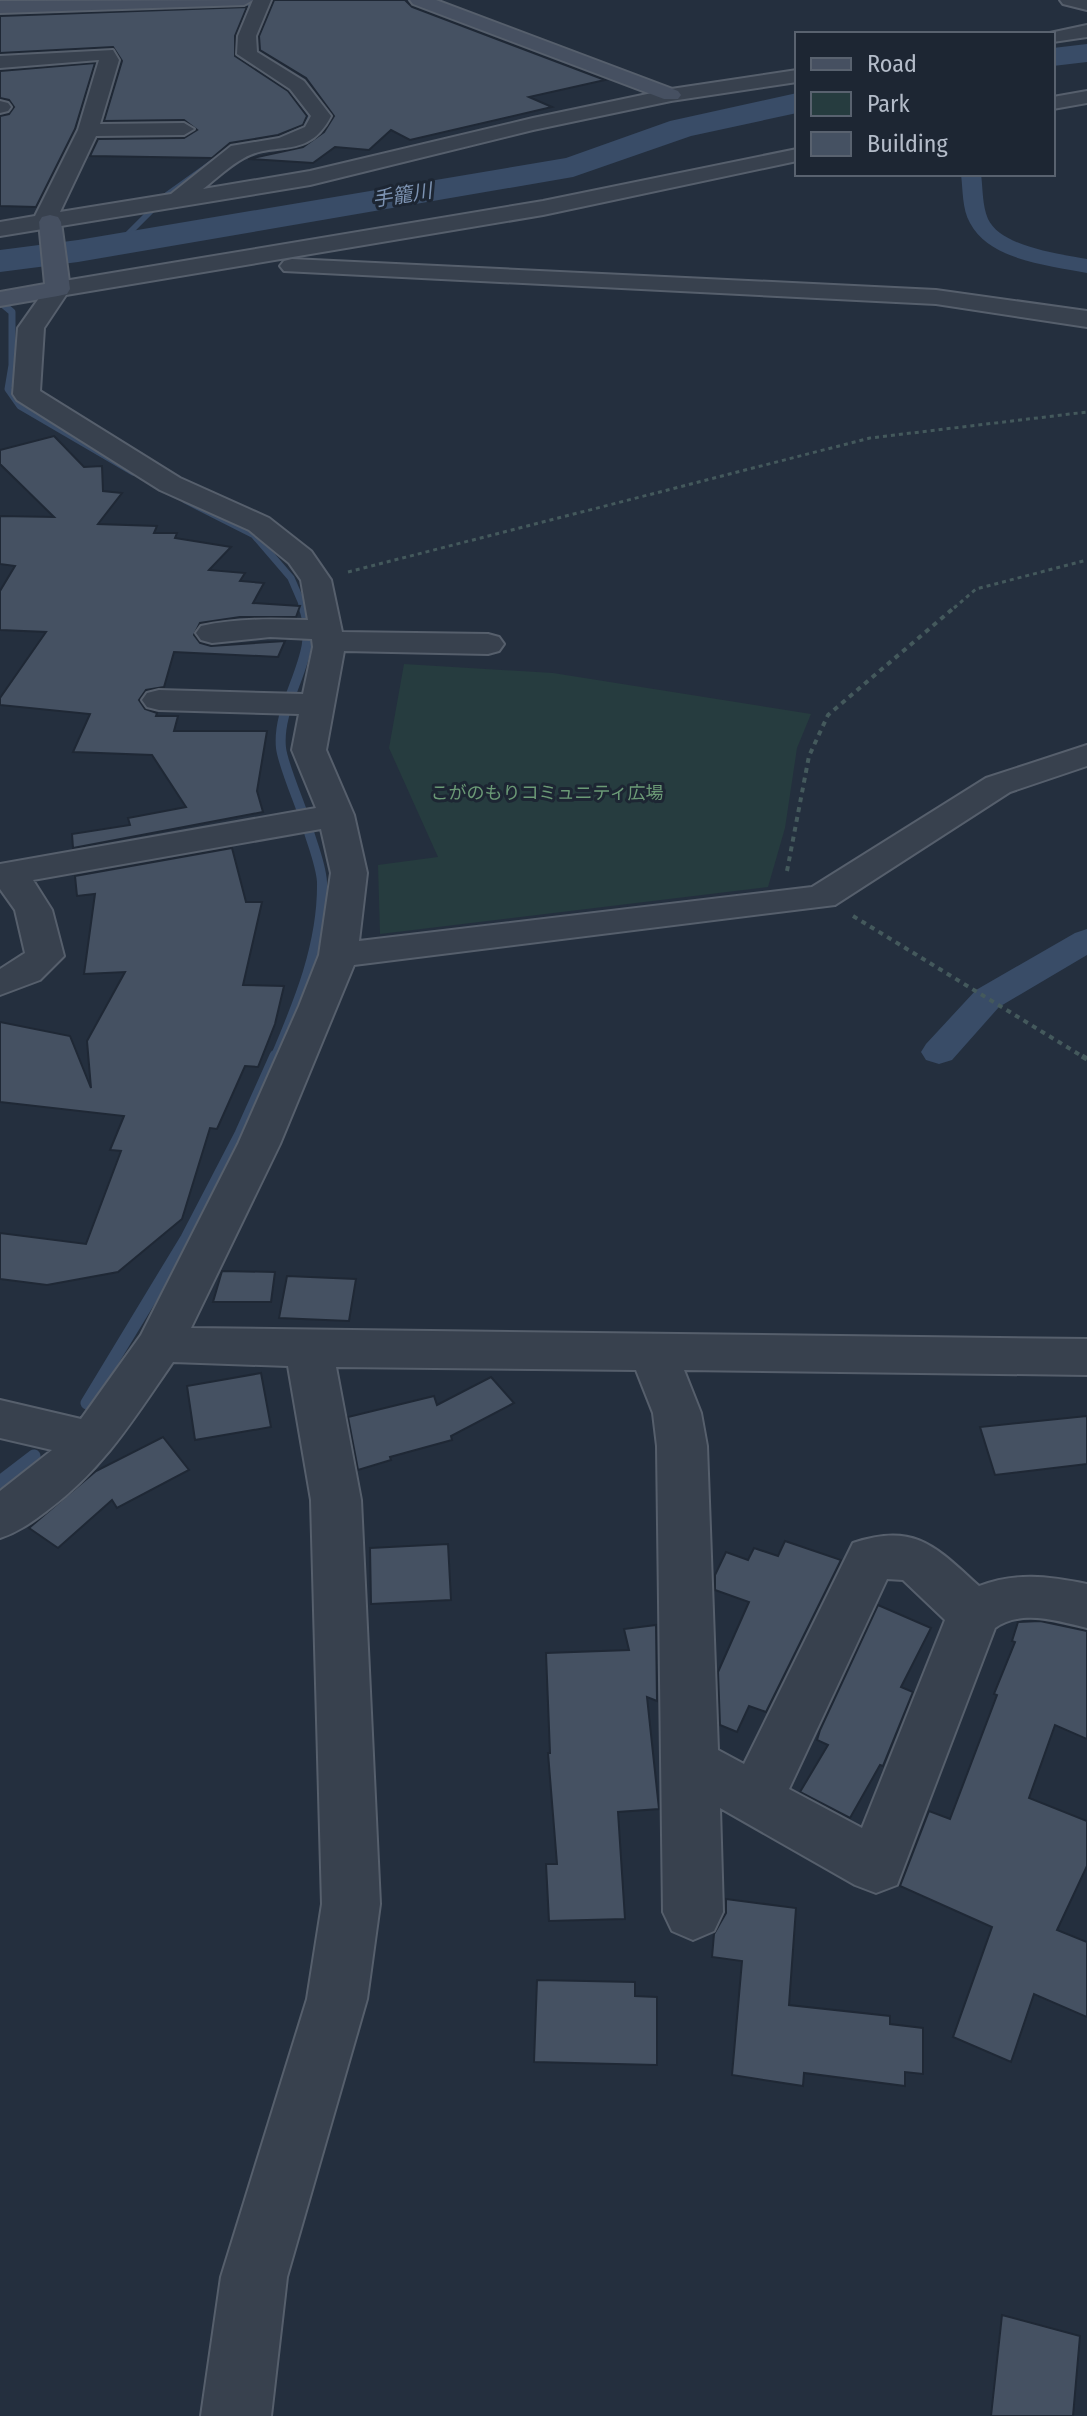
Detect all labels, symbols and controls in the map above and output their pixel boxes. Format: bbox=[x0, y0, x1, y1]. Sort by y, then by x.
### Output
legend bbox=[795, 32, 1055, 176]
text: Road bbox=[867, 50, 917, 78]
text: Park bbox=[867, 90, 910, 118]
text: Building bbox=[867, 130, 949, 158]
water label: 手籠川 bbox=[370, 178, 435, 212]
park label: こがのもりコミュニティ広場 bbox=[431, 782, 663, 804]

